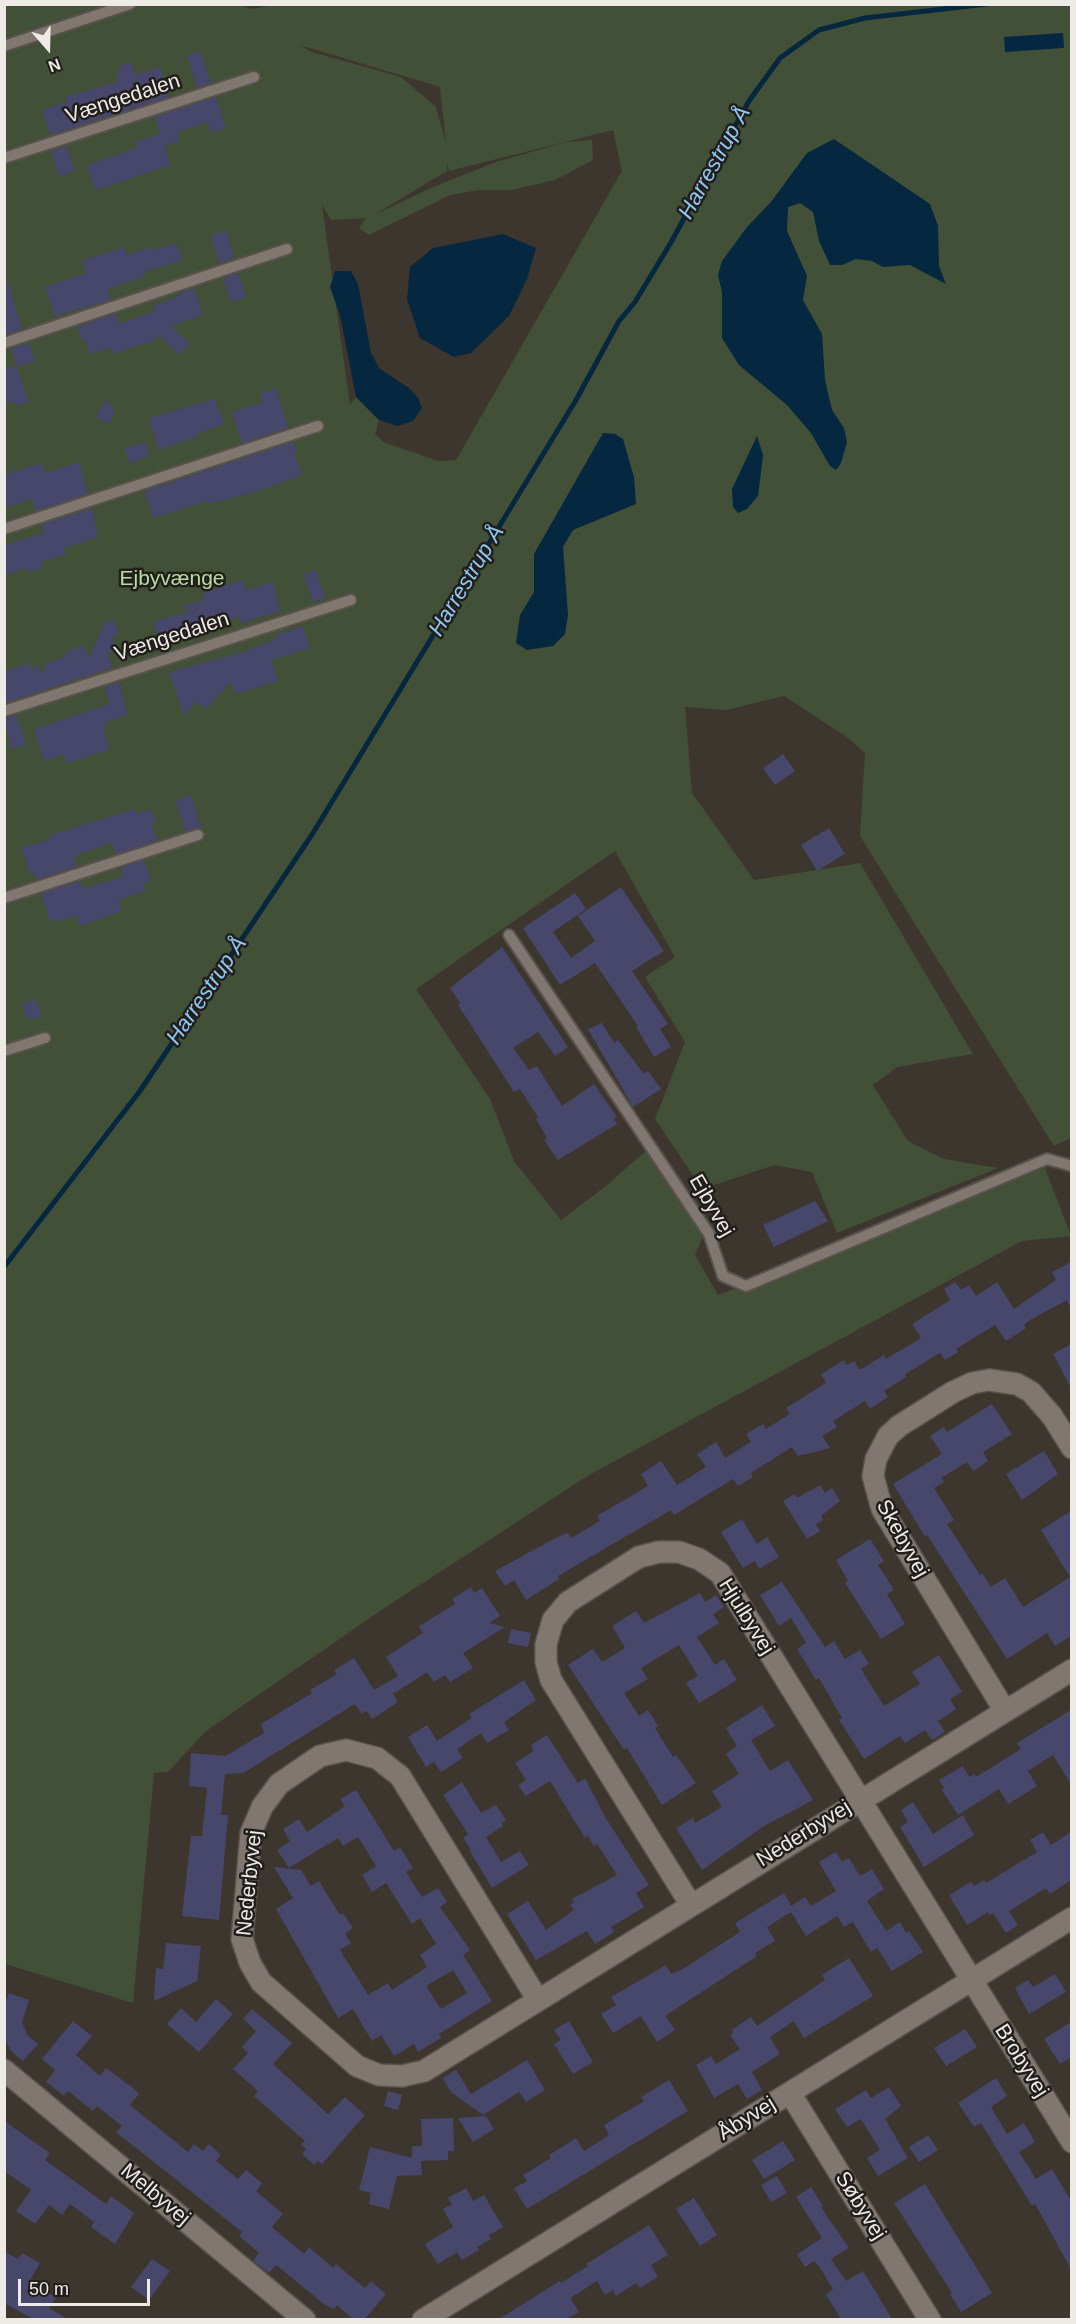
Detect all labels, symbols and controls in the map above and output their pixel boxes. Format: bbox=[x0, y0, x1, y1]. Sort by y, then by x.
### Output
north arrow bbox=[18, 18, 78, 78]
text: N bbox=[46, 55, 63, 75]
street label: Vængedalen bbox=[62, 69, 184, 129]
water label: Harrestrup Å bbox=[673, 102, 757, 224]
water label: Harrestrup Å bbox=[424, 521, 510, 641]
park label: Ejbyvænge bbox=[119, 566, 225, 592]
street label: Vængedalen bbox=[111, 607, 233, 667]
water label: Harrestrup Å bbox=[161, 932, 253, 1050]
street label: Ejbyvej bbox=[683, 1170, 739, 1242]
street label: Skebyvej bbox=[870, 1496, 934, 1582]
street label: Hjulbyvej bbox=[713, 1574, 779, 1660]
street label: Nederbyvej bbox=[752, 1795, 856, 1873]
street label: Nederbyvej bbox=[232, 1829, 268, 1937]
street label: Brobyvej bbox=[989, 2020, 1053, 2102]
street label: Åbyvej bbox=[714, 2092, 780, 2146]
street label: Melbyvej bbox=[115, 2159, 195, 2231]
street label: Søbyvej bbox=[829, 2167, 891, 2245]
scale bar bbox=[21, 2267, 153, 2305]
text: 50 m bbox=[29, 2279, 69, 2299]

